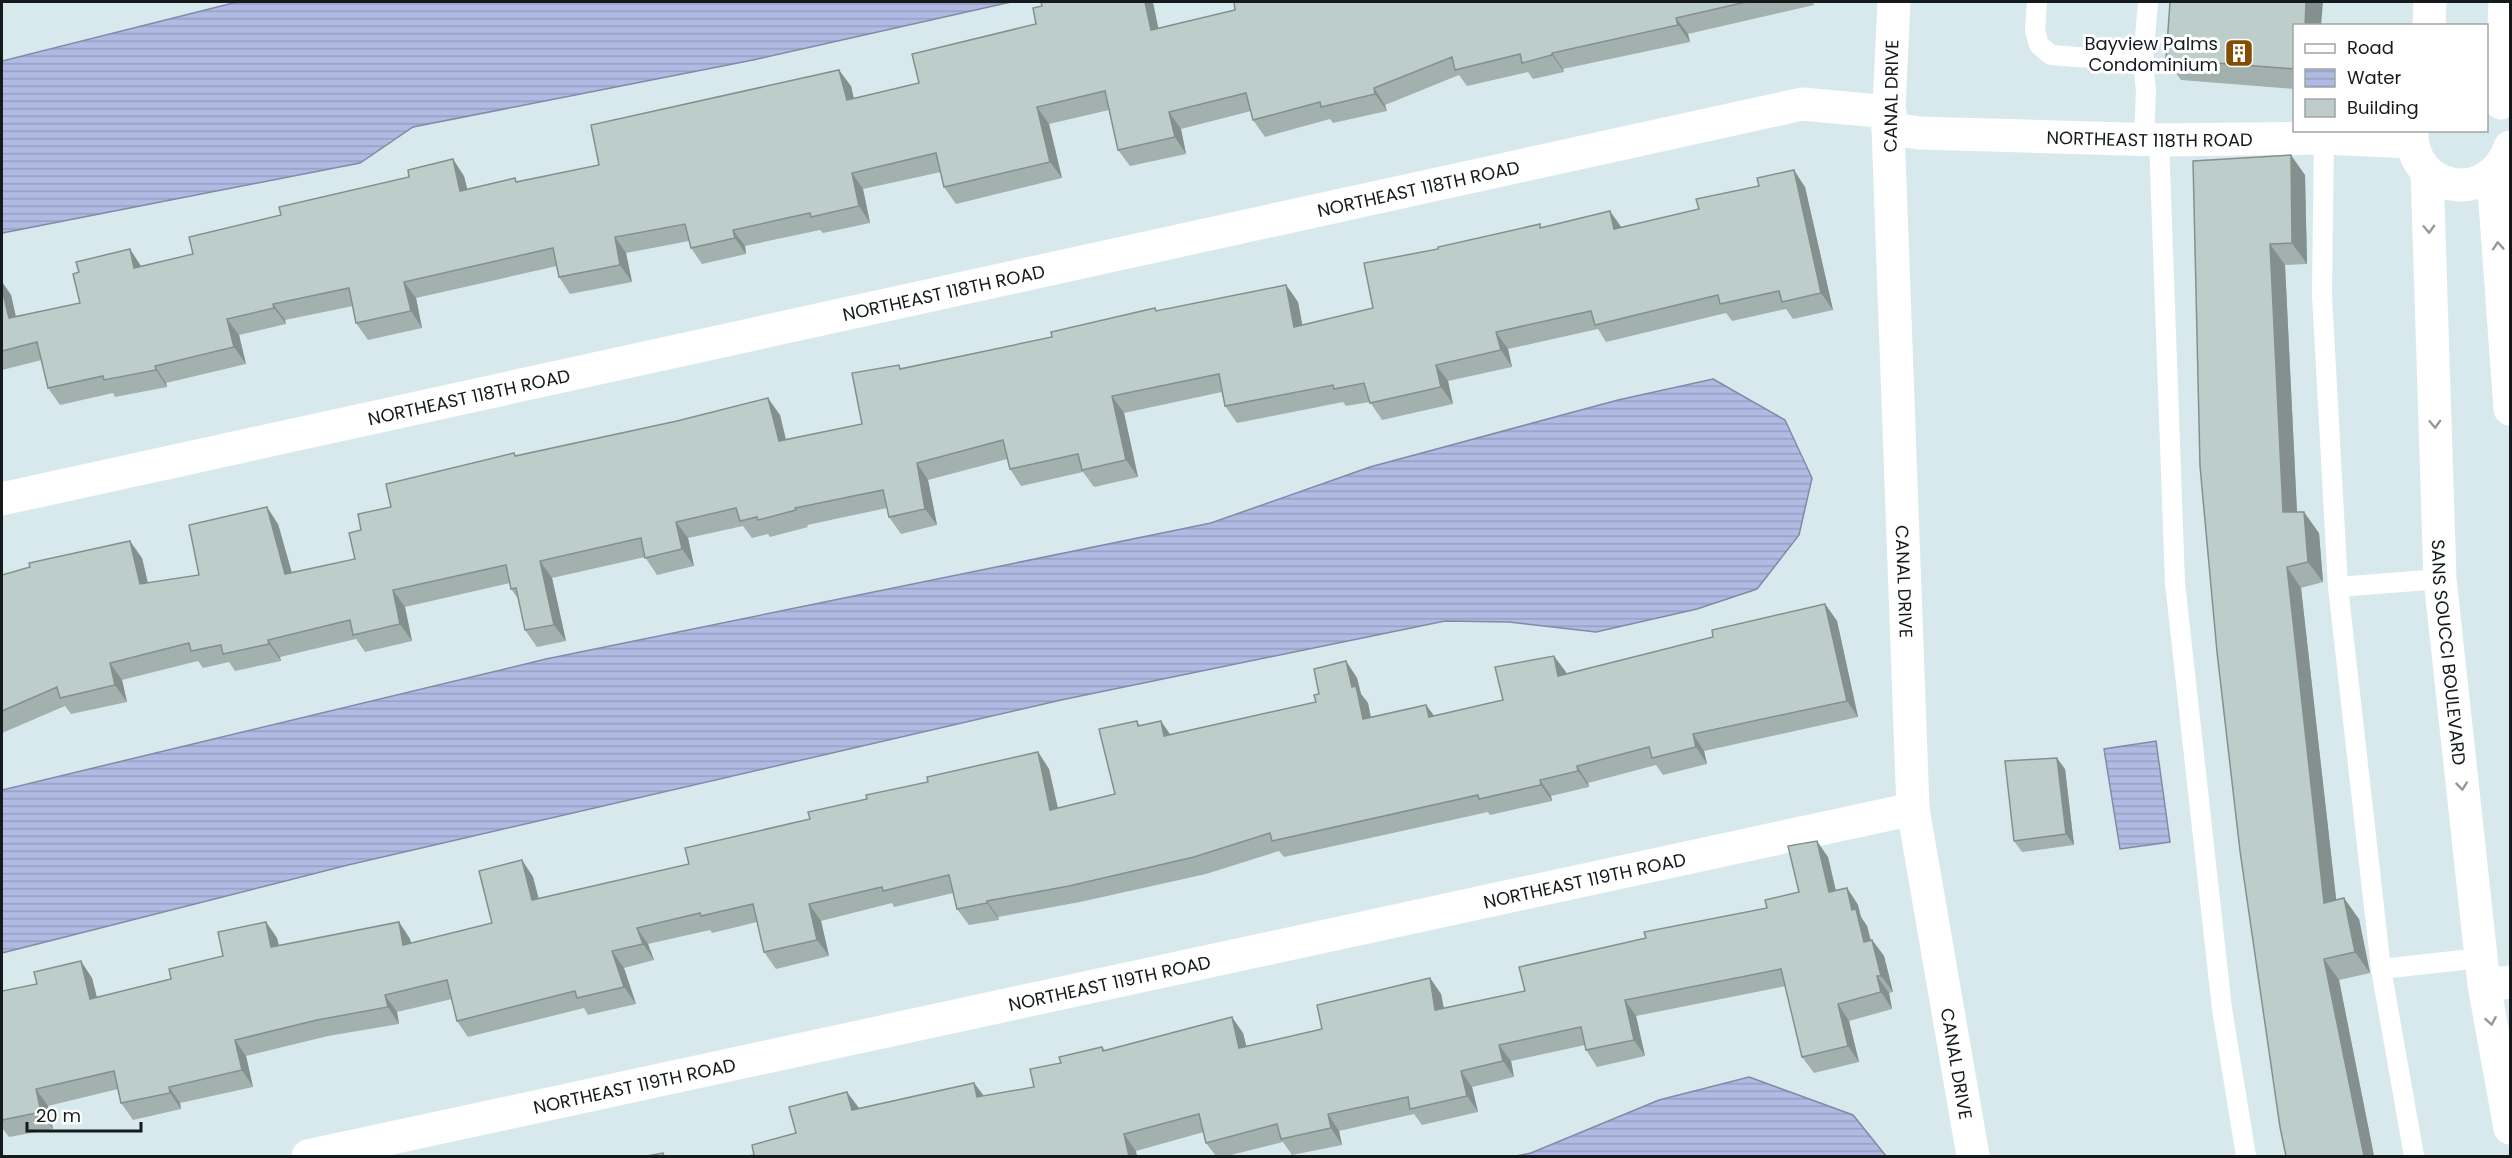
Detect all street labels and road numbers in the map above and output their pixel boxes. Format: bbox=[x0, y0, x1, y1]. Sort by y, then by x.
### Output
street label: CANAL DRIVE bbox=[1878, 39, 1904, 153]
street label: NORTHEAST 118TH ROAD bbox=[2046, 124, 2253, 153]
street label: NORTHEAST 118TH ROAD bbox=[1315, 154, 1522, 223]
street label: NORTHEAST 118TH ROAD bbox=[840, 258, 1047, 327]
street label: NORTHEAST 118TH ROAD bbox=[365, 362, 572, 431]
street label: CANAL DRIVE bbox=[1890, 525, 1919, 638]
street label: SANS SOUCCI BOULEVARD bbox=[2426, 539, 2473, 767]
street label: NORTHEAST 119TH ROAD bbox=[1481, 846, 1688, 914]
street label: NORTHEAST 119TH ROAD bbox=[1006, 949, 1213, 1017]
street label: CANAL DRIVE bbox=[1935, 1006, 1979, 1121]
street label: NORTHEAST 119TH ROAD bbox=[531, 1051, 738, 1119]

